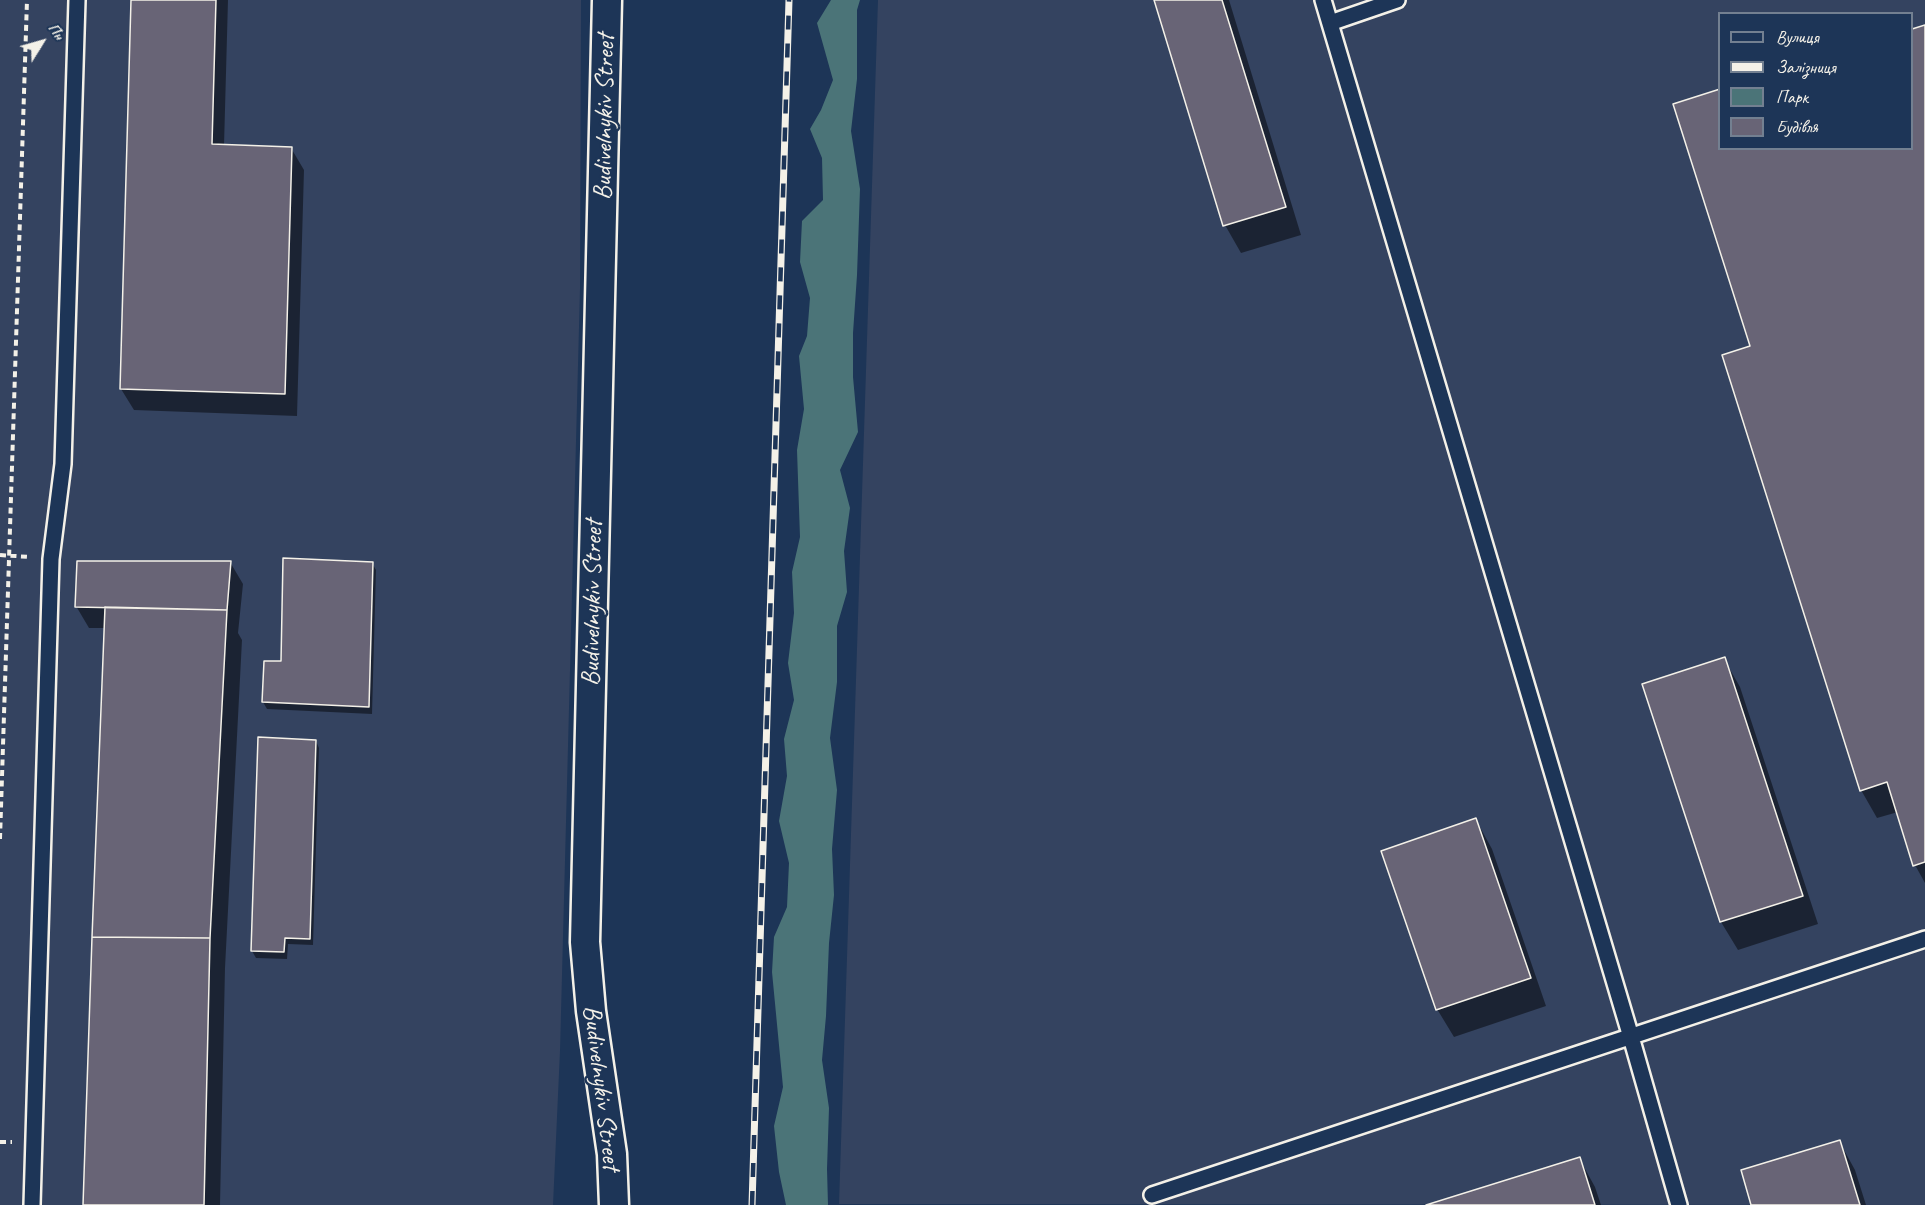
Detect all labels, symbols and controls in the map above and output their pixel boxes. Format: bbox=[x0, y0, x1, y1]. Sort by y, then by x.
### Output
north arrow bbox=[12, 12, 72, 72]
legend bbox=[1718, 12, 1913, 150]
text: Пн bbox=[43, 18, 69, 44]
text: Вулиця bbox=[1776, 26, 1819, 48]
street label: Budivelnykiv Street bbox=[588, 34, 622, 200]
text: Залізниця bbox=[1776, 56, 1836, 78]
text: Парк bbox=[1776, 86, 1808, 108]
text: Будівля bbox=[1776, 116, 1818, 138]
street label: Budivelnykiv Street bbox=[576, 520, 610, 686]
street label: Budivelnykiv Street bbox=[575, 1004, 627, 1172]

